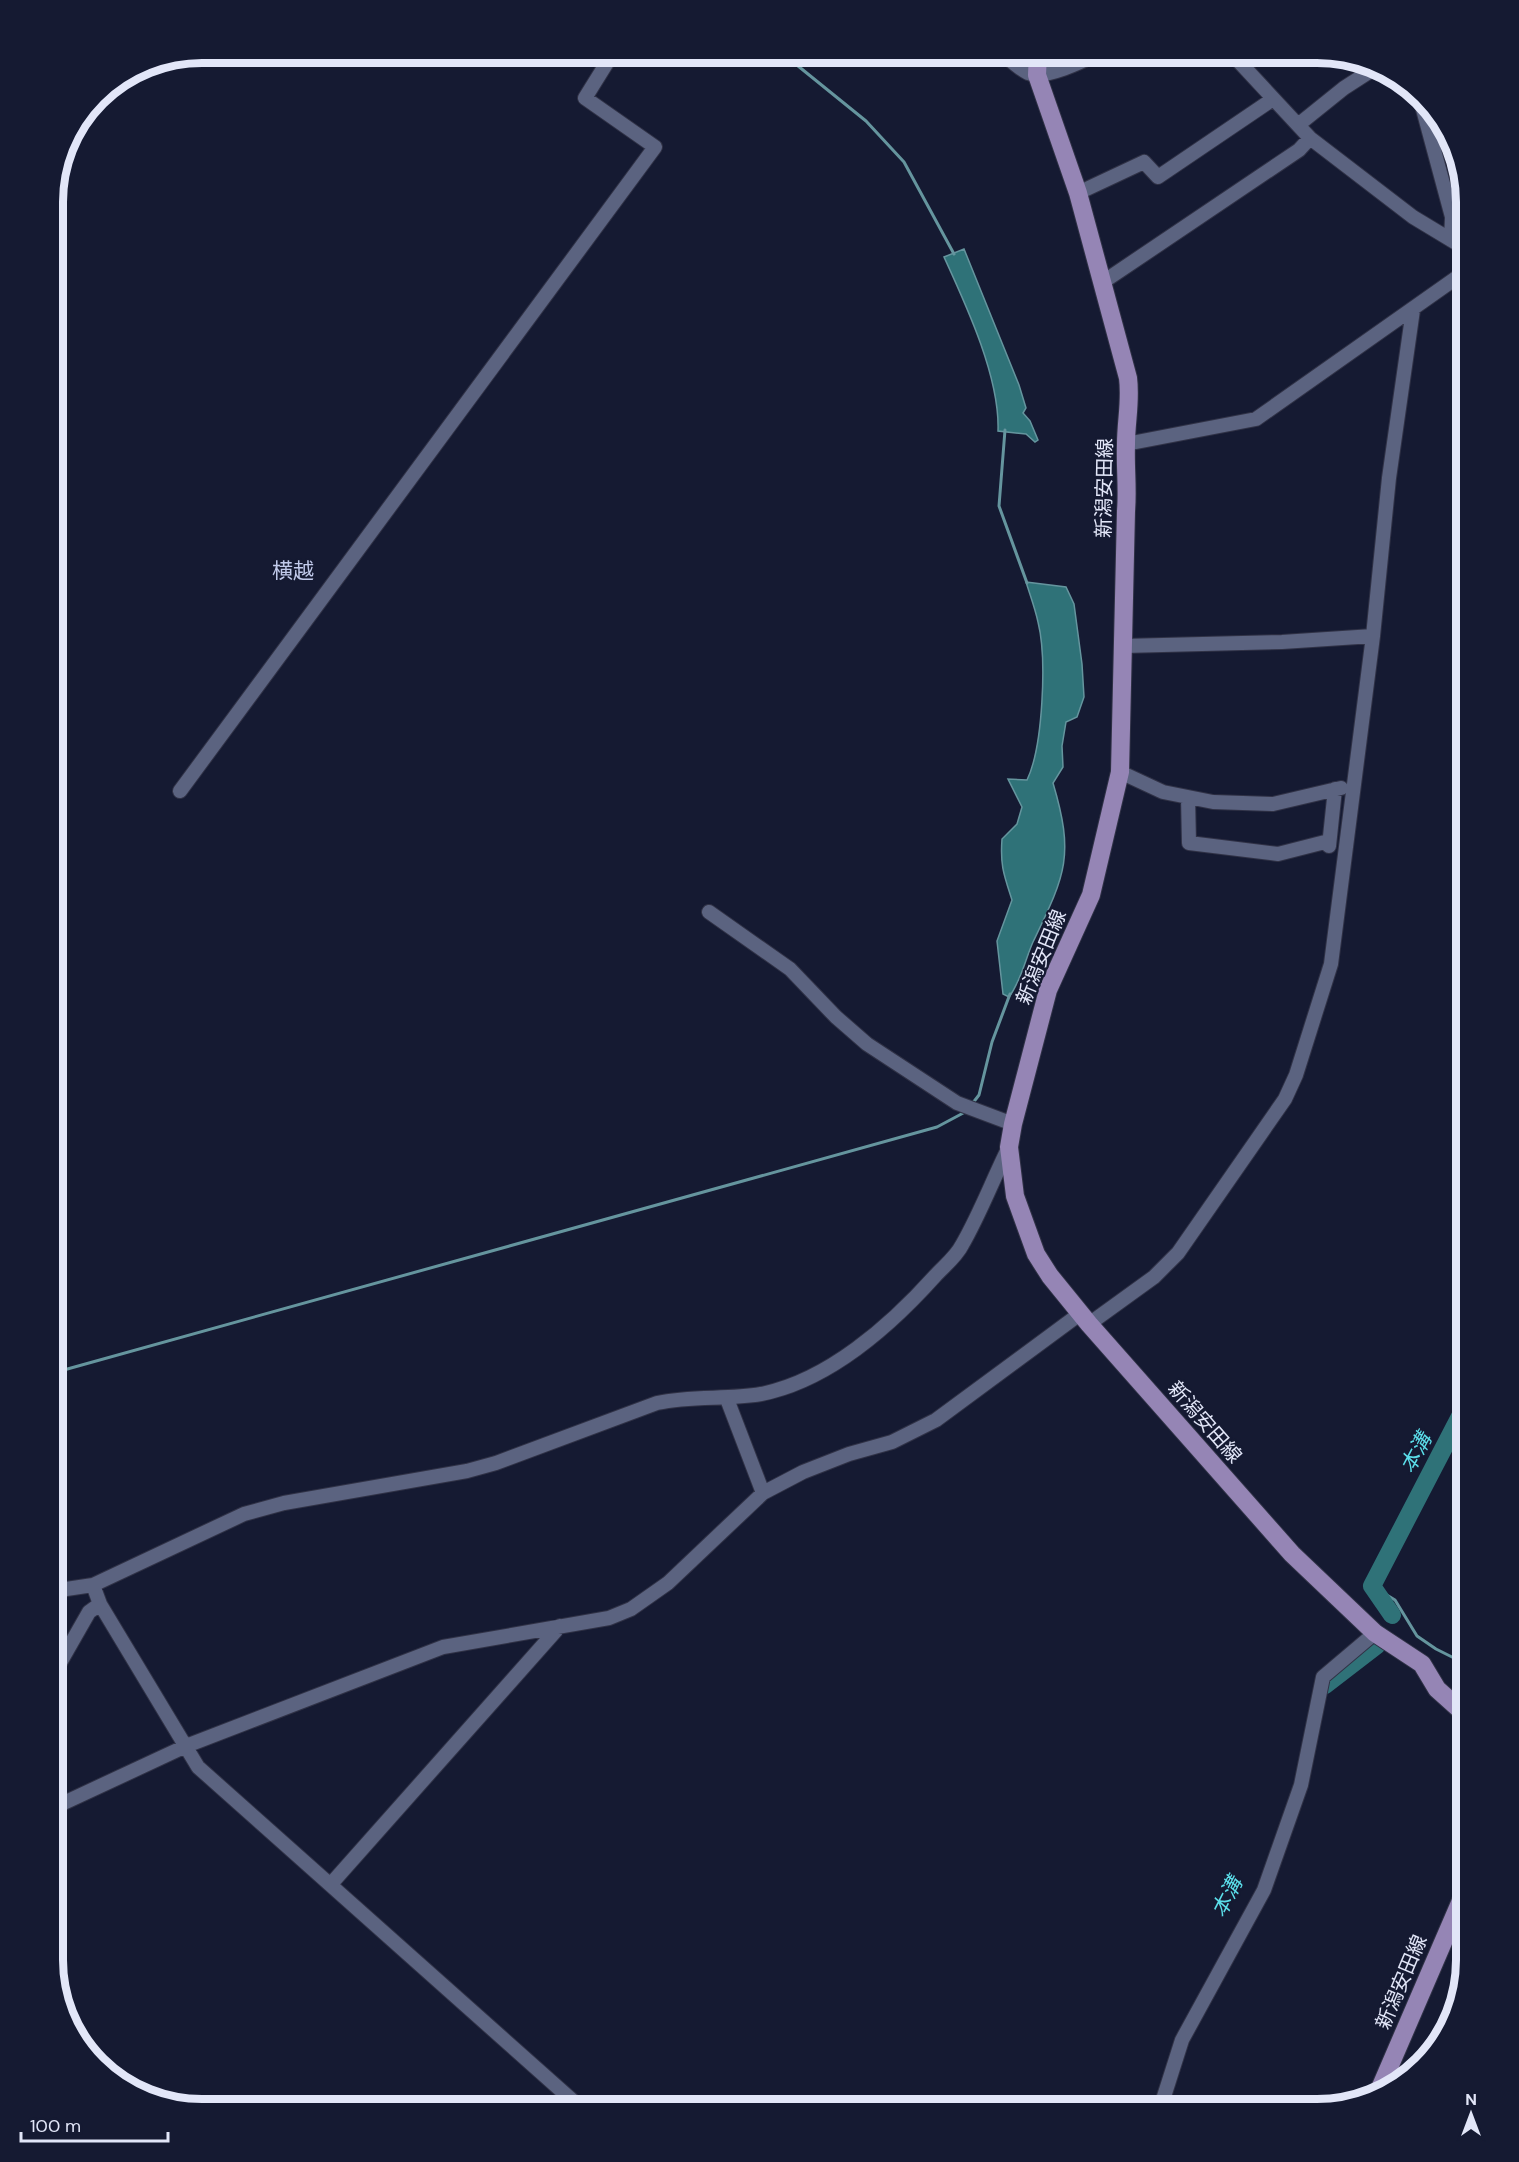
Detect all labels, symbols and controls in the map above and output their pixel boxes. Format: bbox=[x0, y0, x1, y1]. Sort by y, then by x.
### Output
street label: 新潟安田線 bbox=[1090, 438, 1118, 538]
district label: 横越 bbox=[272, 557, 314, 585]
street label: 新潟安田線 bbox=[1010, 906, 1072, 1008]
street label: 新潟安田線 bbox=[1162, 1376, 1248, 1468]
water label: 本溝 bbox=[1394, 1425, 1440, 1478]
water label: 本溝 bbox=[1205, 1869, 1250, 1922]
street label: 新潟安田線 bbox=[1369, 1931, 1433, 2033]
north arrow bbox=[1441, 2084, 1501, 2144]
text: N bbox=[1465, 2089, 1477, 2110]
scale bar bbox=[21, 2105, 168, 2143]
text: 100 m bbox=[30, 2114, 81, 2138]

